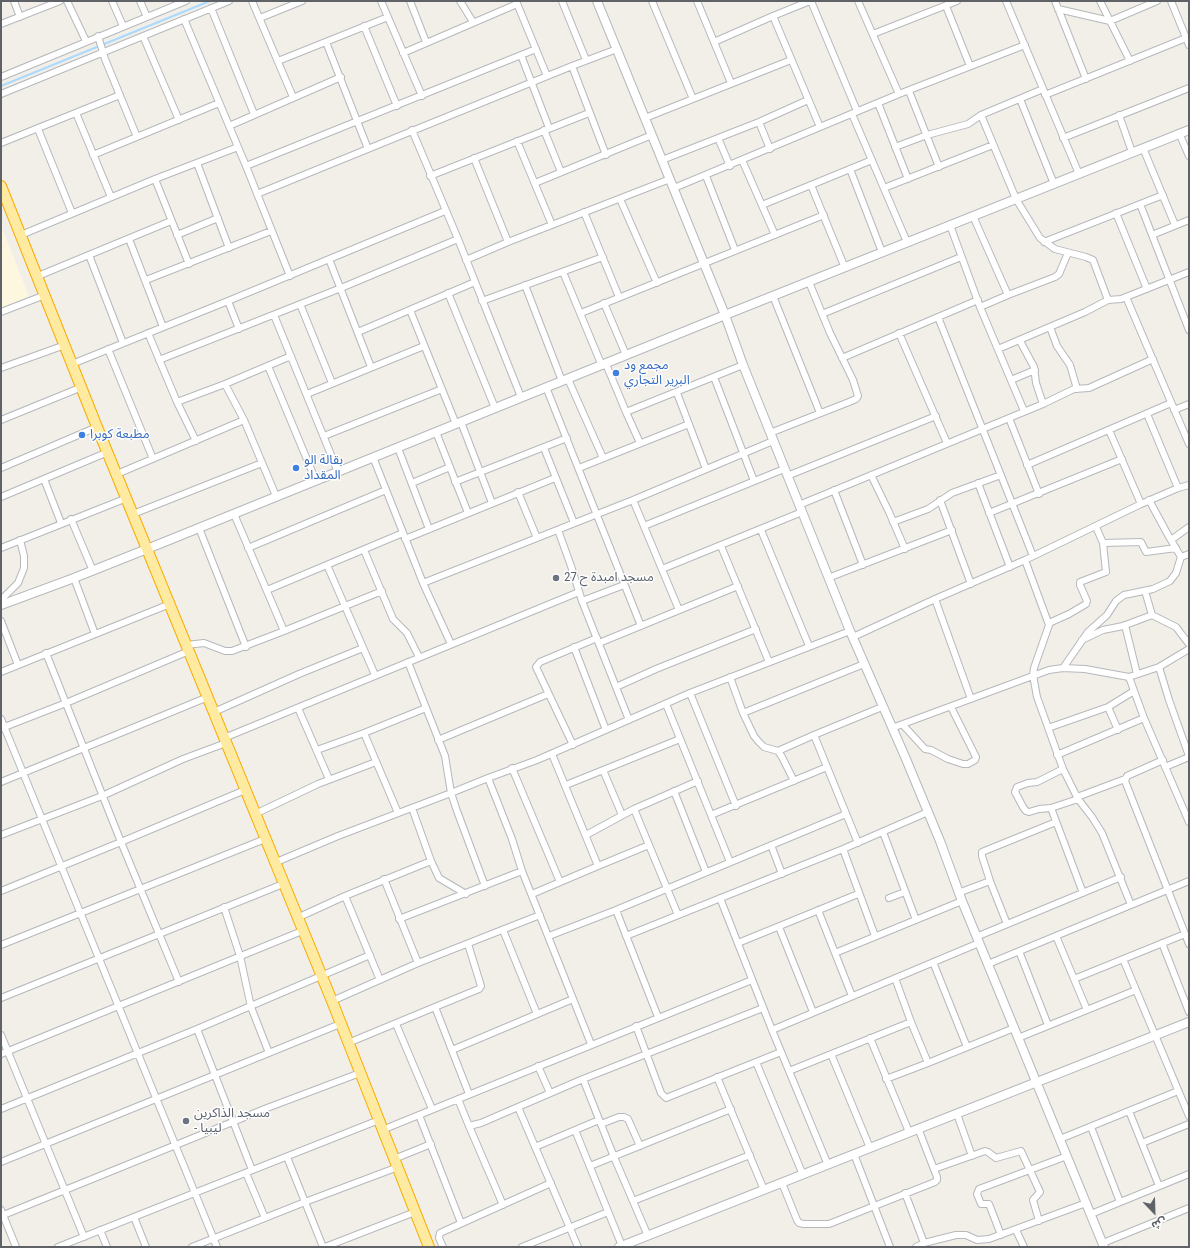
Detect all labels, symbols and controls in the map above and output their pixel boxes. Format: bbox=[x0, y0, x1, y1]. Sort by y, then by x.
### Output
place label: مجمع ود البرير التجاري bbox=[624, 358, 690, 389]
marker: مجمع ود البرير التجاري bbox=[611, 368, 621, 378]
place label: مطبعة كوبرا bbox=[90, 427, 149, 443]
marker: مطبعة كوبرا bbox=[77, 430, 87, 440]
place label: بقالة الو المقداد bbox=[304, 453, 343, 484]
marker: بقالة الو المقداد bbox=[291, 463, 301, 473]
place label: مسجد امبدة ح 27 bbox=[564, 570, 654, 586]
marker: مسجد امبدة ح 27 bbox=[551, 573, 561, 583]
place label: مسجد الذاكرين - ليبيا bbox=[194, 1106, 270, 1137]
marker: مسجد الذاكرين - ليبيا bbox=[181, 1116, 191, 1126]
north arrow bbox=[1134, 1192, 1174, 1232]
text: ش bbox=[1149, 1215, 1168, 1232]

